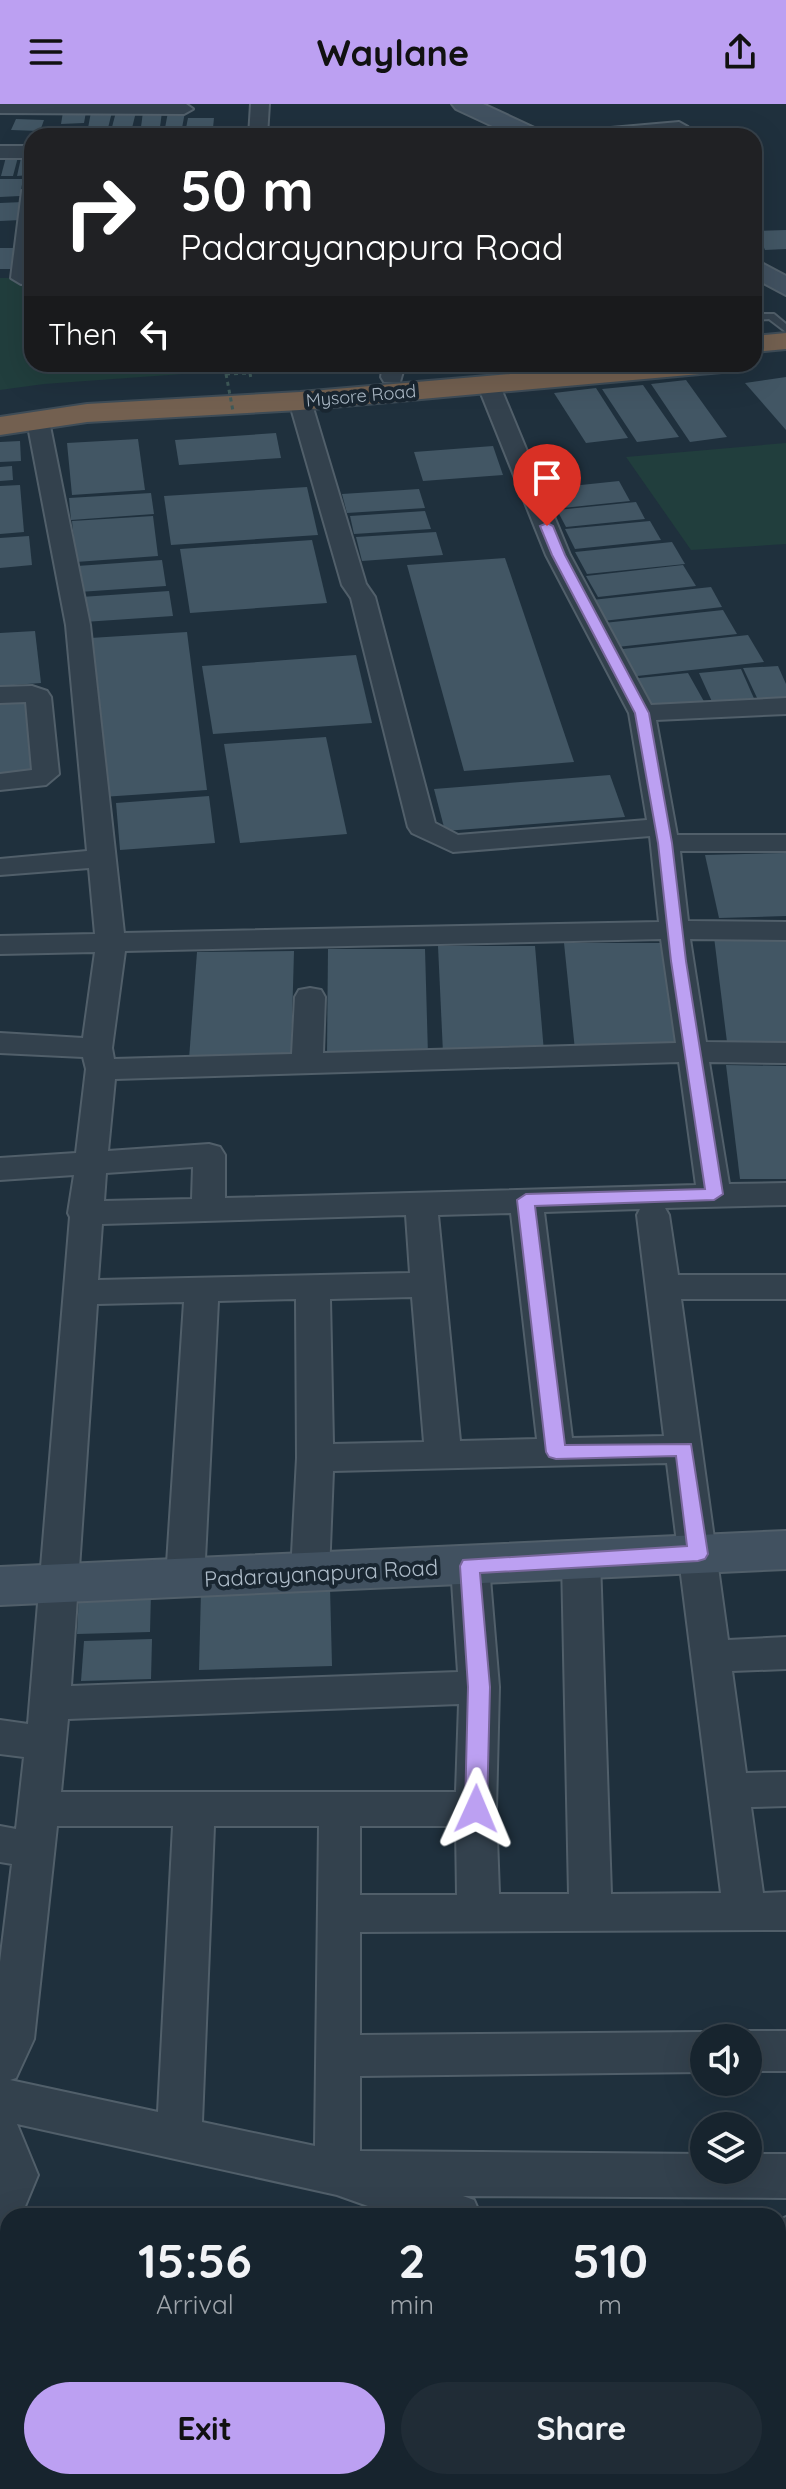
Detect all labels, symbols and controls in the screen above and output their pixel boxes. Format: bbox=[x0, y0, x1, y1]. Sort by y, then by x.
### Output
icon: menu bbox=[24, 30, 68, 74]
text: Waylane bbox=[317, 30, 469, 75]
icon: share bbox=[718, 30, 762, 74]
text: 50 m bbox=[180, 155, 314, 225]
icon: right bbox=[48, 160, 152, 264]
text: Padarayanapura Road bbox=[180, 224, 564, 269]
icon: left bbox=[133, 312, 177, 356]
text: Then bbox=[48, 315, 117, 353]
street label: Mysore Road bbox=[305, 379, 417, 412]
pin bbox=[513, 444, 581, 526]
icon: arrive bbox=[525, 456, 569, 500]
street label: Padarayanapura Road bbox=[203, 1553, 439, 1593]
position arrow bbox=[434, 1767, 518, 1851]
map controls bbox=[690, 2024, 762, 2184]
button: sound bbox=[690, 2024, 762, 2096]
button: layers bbox=[690, 2112, 762, 2184]
text: 15:56 bbox=[138, 2230, 252, 2290]
text: 2 bbox=[398, 2230, 426, 2290]
text: 510 bbox=[572, 2230, 648, 2290]
text: Arrival bbox=[156, 2288, 234, 2321]
text: min bbox=[390, 2288, 434, 2321]
text: m bbox=[598, 2288, 622, 2321]
button: Exit bbox=[24, 2382, 385, 2474]
button: Share bbox=[401, 2382, 762, 2474]

